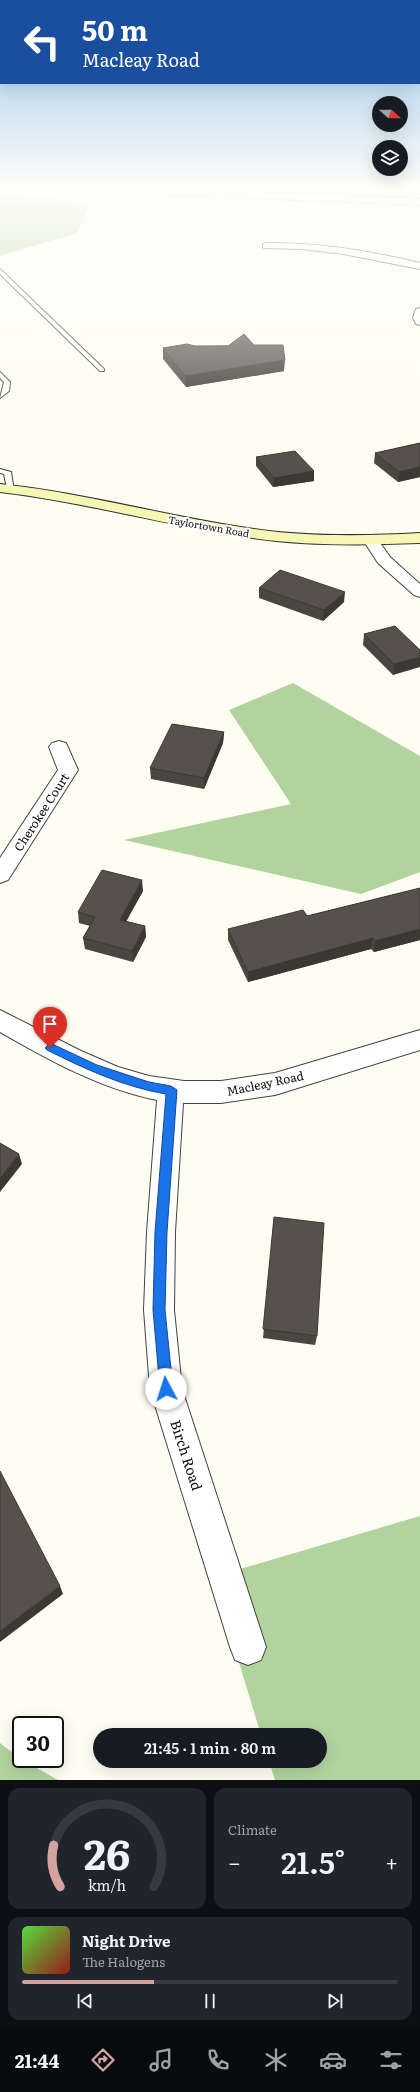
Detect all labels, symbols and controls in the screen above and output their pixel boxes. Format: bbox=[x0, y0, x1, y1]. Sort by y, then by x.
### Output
text: 50 m bbox=[82, 8, 148, 50]
icon: left bbox=[16, 16, 68, 68]
text: Macleay Road bbox=[82, 46, 200, 73]
north arrow bbox=[372, 96, 408, 132]
map controls bbox=[372, 96, 408, 176]
button: layers bbox=[372, 140, 408, 176]
street label: Taylortown Road bbox=[167, 511, 251, 541]
street label: Cherokee Court bbox=[9, 769, 73, 855]
pin bbox=[33, 1007, 67, 1048]
icon: arrive bbox=[39, 1013, 61, 1035]
street label: Macleay Road bbox=[225, 1066, 306, 1100]
position arrow bbox=[145, 1368, 187, 1410]
street label: Birch Road bbox=[166, 1417, 208, 1493]
speed limit sign: 30 bbox=[12, 1716, 64, 1768]
text: 21:45 · 1 min · 80 m bbox=[144, 1736, 276, 1759]
text: 26 bbox=[84, 1820, 130, 1882]
text: Climate bbox=[228, 1820, 277, 1839]
text: 21.5° bbox=[281, 1839, 345, 1883]
text: − bbox=[228, 1845, 241, 1878]
text: + bbox=[385, 1845, 398, 1878]
text: km/h bbox=[88, 1873, 127, 1894]
text: Night Drive bbox=[82, 1929, 171, 1952]
text: The Halogens bbox=[82, 1952, 165, 1971]
icon: previous bbox=[74, 1990, 96, 2012]
icon: pause bbox=[199, 1990, 221, 2012]
icon: next bbox=[324, 1990, 346, 2012]
icon: directions bbox=[89, 2046, 117, 2074]
icon: music bbox=[147, 2046, 175, 2074]
icon: phone bbox=[204, 2046, 232, 2074]
icon: climate bbox=[262, 2046, 290, 2074]
icon: car bbox=[319, 2046, 347, 2074]
icon: filters bbox=[377, 2046, 405, 2074]
text: 21:44 bbox=[15, 2047, 59, 2074]

